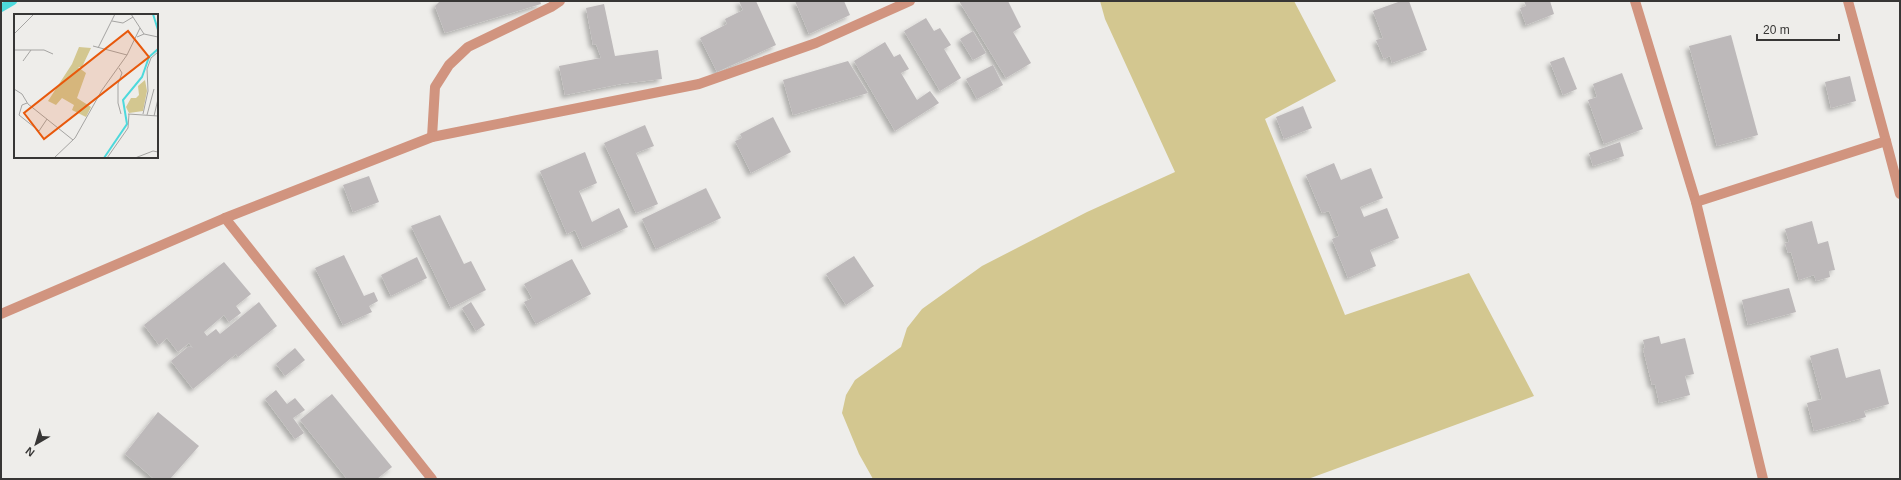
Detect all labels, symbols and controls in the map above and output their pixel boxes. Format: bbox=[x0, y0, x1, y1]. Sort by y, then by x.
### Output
inset map bbox=[14, 14, 158, 158]
scale bar bbox=[1757, 16, 1839, 42]
text: 20 m bbox=[1763, 23, 1790, 37]
north arrow bbox=[16, 424, 56, 464]
text: N bbox=[23, 445, 37, 459]

